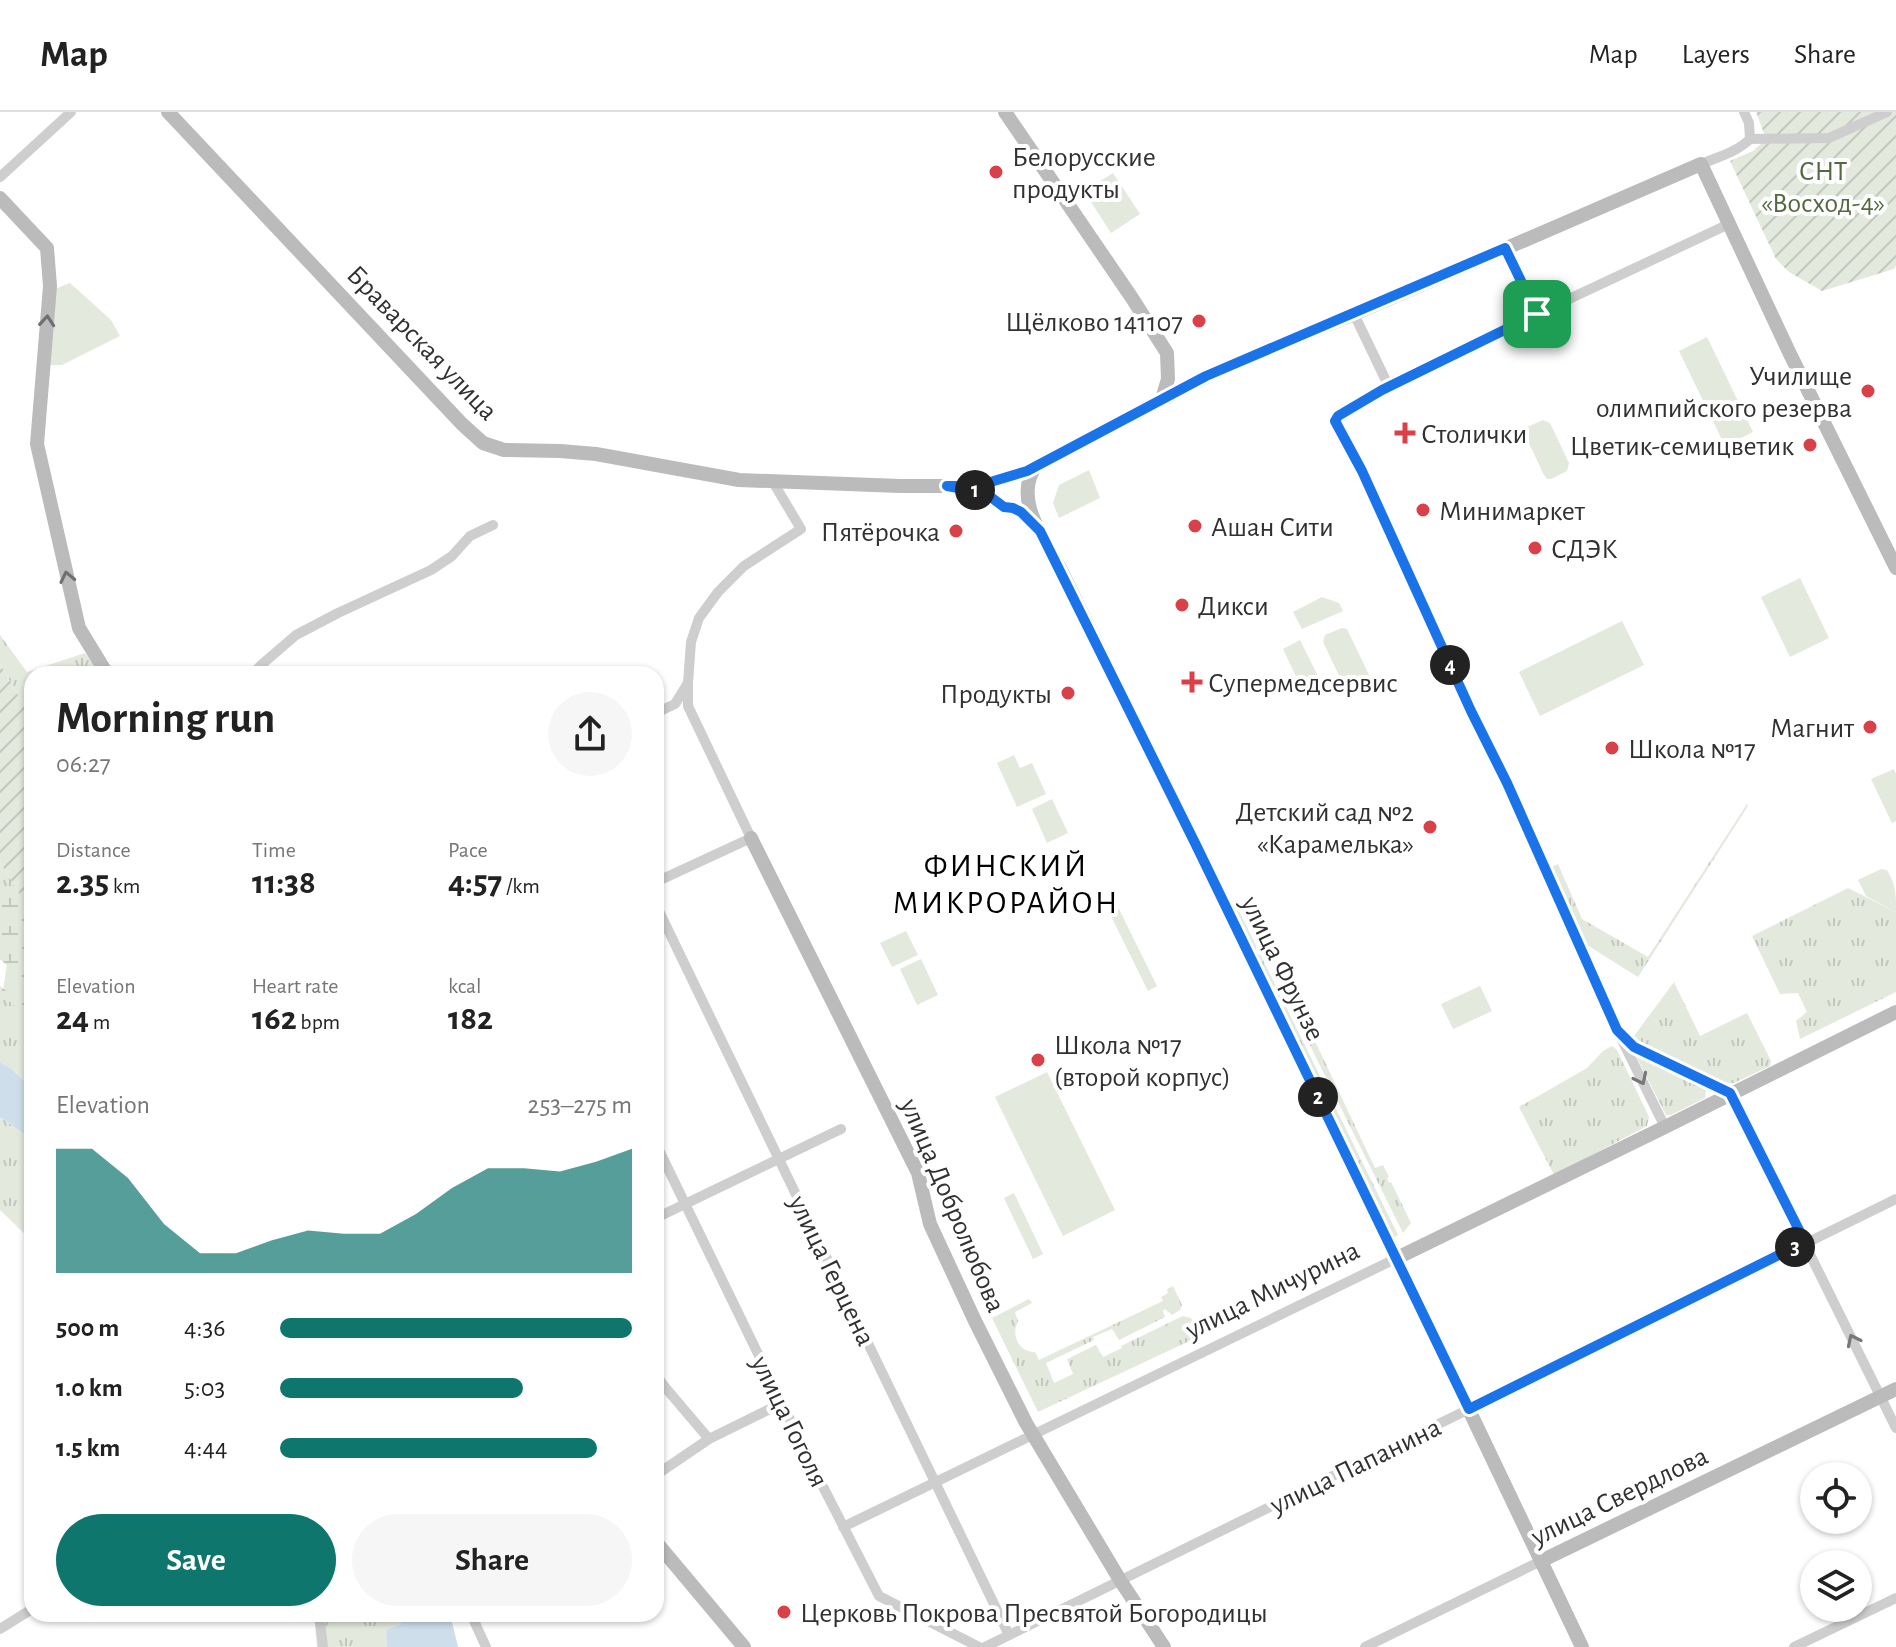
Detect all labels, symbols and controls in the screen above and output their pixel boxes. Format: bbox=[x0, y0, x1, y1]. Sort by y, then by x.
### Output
text: Map bbox=[40, 36, 108, 74]
text: Map bbox=[1589, 41, 1638, 69]
text: Layers bbox=[1682, 41, 1750, 69]
text: Share bbox=[1794, 41, 1856, 69]
place label: Белорусские продукты bbox=[1012, 144, 1156, 204]
park label: СНТ «Восход-4» bbox=[1761, 158, 1885, 218]
marker: Белорусские продукты bbox=[987, 163, 1005, 181]
street label: Браварская улица bbox=[341, 261, 502, 426]
pin bbox=[1503, 280, 1571, 348]
icon: arrive bbox=[1515, 292, 1559, 336]
place label: Щёлково 141107 bbox=[1005, 309, 1183, 337]
marker: Щёлково 141107 bbox=[1190, 312, 1208, 330]
one-way arrow bbox=[38, 314, 55, 327]
place label: Училище олимпийского резерва bbox=[1596, 363, 1852, 423]
marker: Училище олимпийского резерва bbox=[1859, 382, 1877, 400]
place label: Столички bbox=[1421, 421, 1527, 449]
marker: Столички bbox=[1396, 424, 1414, 442]
place label: Цветик-семицветик bbox=[1570, 433, 1794, 461]
marker: Цветик-семицветик bbox=[1801, 436, 1819, 454]
pin: 1 bbox=[955, 470, 995, 510]
text: 1 bbox=[971, 479, 979, 501]
place label: Минимаркет bbox=[1439, 498, 1586, 526]
marker: Минимаркет bbox=[1414, 501, 1432, 519]
place label: Ашан Сити bbox=[1211, 514, 1334, 542]
marker: Ашан Сити bbox=[1186, 517, 1204, 535]
place label: Пятёрочка bbox=[821, 519, 940, 547]
marker: Пятёрочка bbox=[947, 522, 965, 540]
place label: СДЭК bbox=[1551, 536, 1618, 564]
marker: СДЭК bbox=[1526, 539, 1544, 557]
one-way arrow bbox=[59, 571, 76, 585]
place label: Дикси bbox=[1198, 593, 1269, 621]
marker: Дикси bbox=[1173, 596, 1191, 614]
pin: 4 bbox=[1430, 645, 1470, 685]
text: 4 bbox=[1444, 654, 1456, 676]
place label: Супермедсервис bbox=[1208, 670, 1398, 698]
marker: Супермедсервис bbox=[1183, 673, 1201, 691]
place label: Продукты bbox=[940, 681, 1052, 709]
marker: Продукты bbox=[1059, 684, 1077, 702]
button: share bbox=[548, 692, 632, 776]
text: Morning run bbox=[56, 697, 275, 741]
place label: Магнит bbox=[1770, 715, 1855, 743]
marker: Магнит bbox=[1861, 718, 1879, 736]
place label: Школа №17 bbox=[1628, 736, 1756, 764]
marker: Школа №17 bbox=[1603, 739, 1621, 757]
text: 06:27 bbox=[56, 751, 111, 777]
place label: Детский сад №2 «Карамелька» bbox=[1235, 799, 1414, 859]
marker: Детский сад №2 «Карамелька» bbox=[1421, 818, 1439, 836]
text: Distance bbox=[56, 839, 131, 861]
text: Time bbox=[252, 839, 296, 861]
text: Pace bbox=[448, 839, 488, 861]
district label: ФИНСКИЙ МИКРОРАЙОН bbox=[892, 850, 1120, 919]
text: 2.35 bbox=[56, 866, 109, 900]
text: 11:38 bbox=[252, 866, 316, 900]
text: 4:57 bbox=[448, 866, 502, 900]
text: km bbox=[109, 875, 140, 897]
text: /km bbox=[502, 875, 540, 897]
street label: улица Фрунзе bbox=[1235, 891, 1329, 1046]
text: Elevation bbox=[56, 975, 136, 997]
text: Heart rate bbox=[252, 975, 338, 997]
text: kcal bbox=[448, 975, 482, 997]
text: 24 bbox=[56, 1002, 89, 1036]
text: 162 bbox=[252, 1002, 297, 1036]
text: 182 bbox=[448, 1002, 493, 1036]
text: m bbox=[89, 1011, 110, 1033]
text: bpm bbox=[297, 1011, 340, 1033]
place label: Школа №17 (второй корпус) bbox=[1054, 1032, 1231, 1092]
marker: Школа №17 (второй корпус) bbox=[1029, 1051, 1047, 1069]
one-way arrow bbox=[1631, 1070, 1647, 1085]
pin: 2 bbox=[1298, 1077, 1338, 1117]
text: 2 bbox=[1313, 1086, 1323, 1108]
text: Elevation bbox=[56, 1092, 150, 1118]
text: 253–275 m bbox=[528, 1092, 632, 1118]
street label: улица Добролюбова bbox=[894, 1094, 1010, 1317]
street label: улица Герцена bbox=[782, 1190, 880, 1351]
pin: 3 bbox=[1775, 1227, 1815, 1267]
text: 3 bbox=[1790, 1236, 1800, 1258]
street label: улица Мичурина bbox=[1181, 1237, 1364, 1345]
text: 500 m bbox=[56, 1315, 119, 1341]
text: 4:36 bbox=[184, 1315, 225, 1341]
one-way arrow bbox=[1847, 1333, 1863, 1348]
street label: улица Гоголя bbox=[745, 1351, 833, 1492]
text: 1.0 km bbox=[56, 1375, 123, 1401]
text: 5:03 bbox=[184, 1375, 225, 1401]
street label: улица Папанина bbox=[1265, 1413, 1446, 1521]
text: 1.5 km bbox=[56, 1435, 120, 1461]
text: 4:44 bbox=[184, 1435, 227, 1461]
street label: улица Свердлова bbox=[1526, 1442, 1713, 1552]
map controls bbox=[1800, 1462, 1872, 1622]
button: locate bbox=[1800, 1462, 1872, 1534]
button: Save bbox=[56, 1514, 336, 1606]
button: Share bbox=[352, 1514, 632, 1606]
button: layers bbox=[1800, 1550, 1872, 1622]
place label: Церковь Покрова Пресвятой Богородицы bbox=[800, 1600, 1268, 1628]
marker: Церковь Покрова Пресвятой Богородицы bbox=[775, 1603, 793, 1621]

